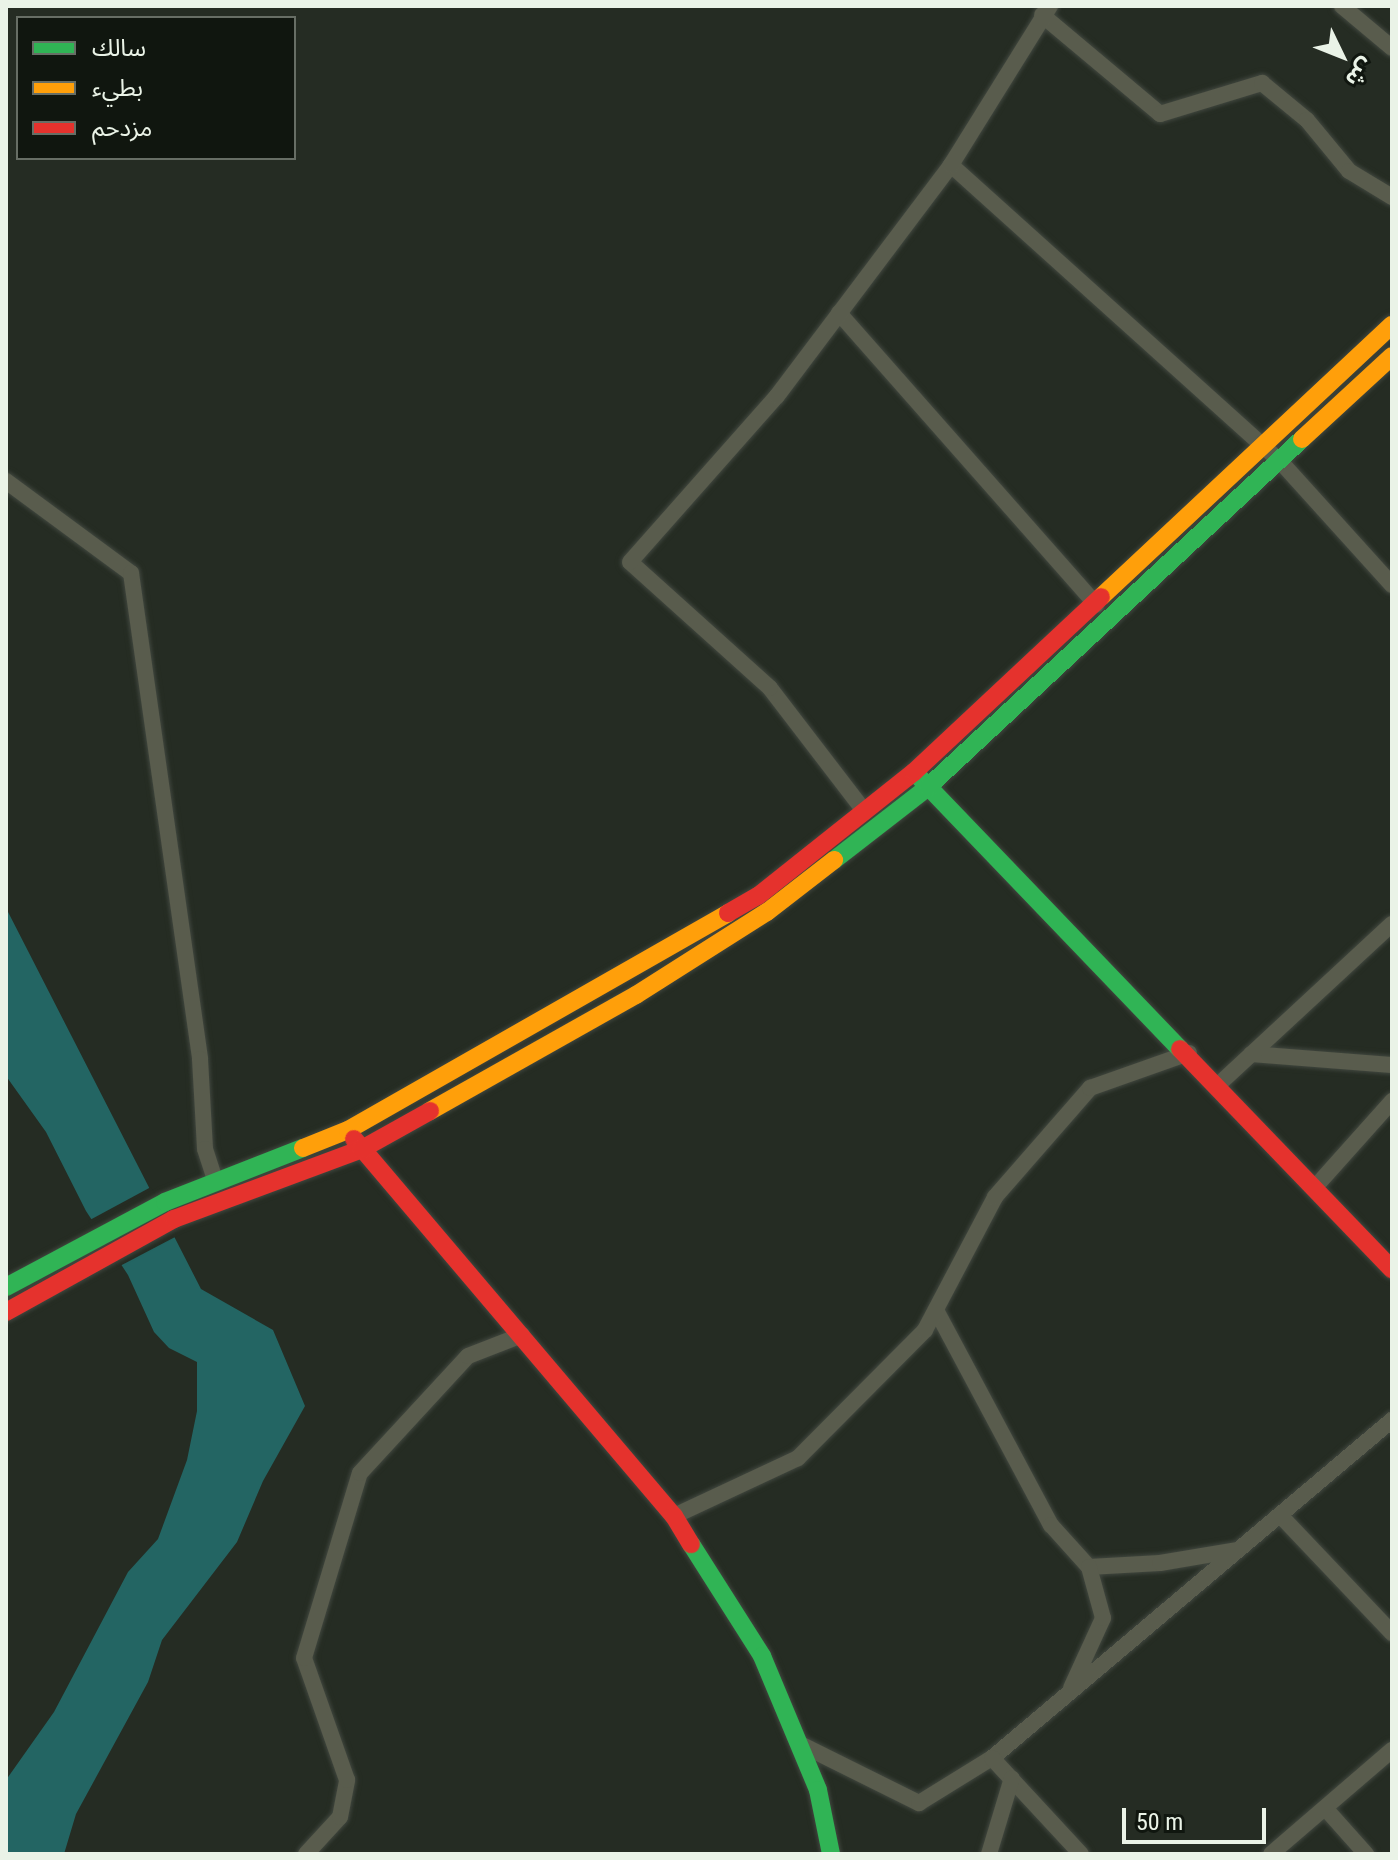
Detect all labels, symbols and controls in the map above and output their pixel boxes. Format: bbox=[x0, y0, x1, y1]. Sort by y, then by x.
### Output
legend bbox=[16, 16, 296, 160]
north arrow bbox=[1302, 16, 1382, 96]
text: سالك bbox=[92, 34, 146, 62]
text: ش bbox=[1341, 53, 1379, 92]
text: بطيء bbox=[92, 74, 143, 102]
text: مزدحم bbox=[92, 114, 152, 142]
scale bar bbox=[1126, 1792, 1270, 1842]
text: 50 m bbox=[1136, 1808, 1183, 1836]

